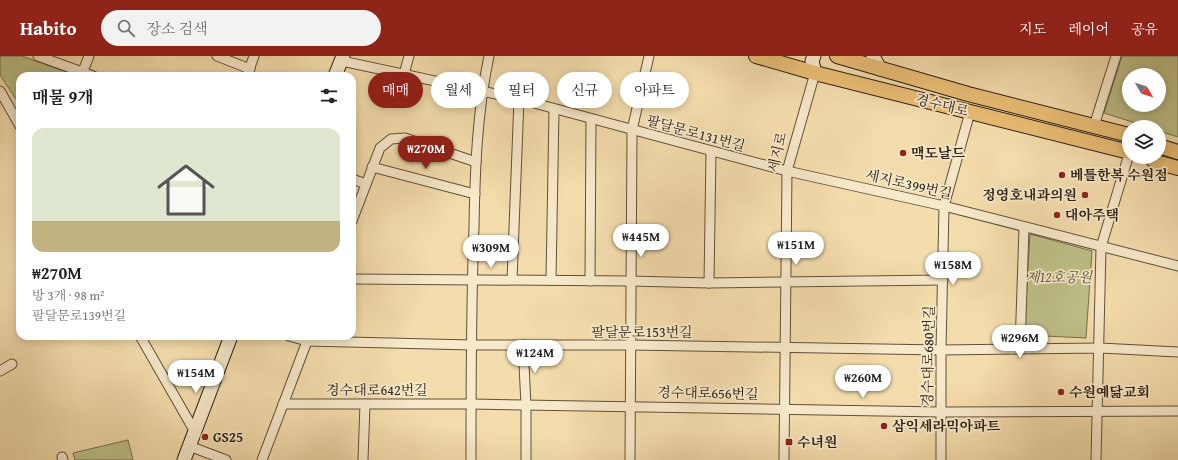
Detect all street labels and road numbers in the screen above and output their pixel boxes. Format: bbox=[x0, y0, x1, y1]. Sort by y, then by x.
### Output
street label: 경수대로 bbox=[913, 89, 971, 121]
street label: 팔달문로131번길 bbox=[644, 110, 748, 156]
street label: 세지로 bbox=[763, 130, 791, 174]
street label: 세지로399번길 bbox=[864, 164, 954, 204]
street label: 경수대로680번길 bbox=[917, 305, 939, 407]
street label: 팔달문로153번길 bbox=[591, 322, 693, 342]
street label: 경수대로642번길 bbox=[326, 380, 428, 400]
street label: 경수대로656번길 bbox=[657, 382, 759, 404]

